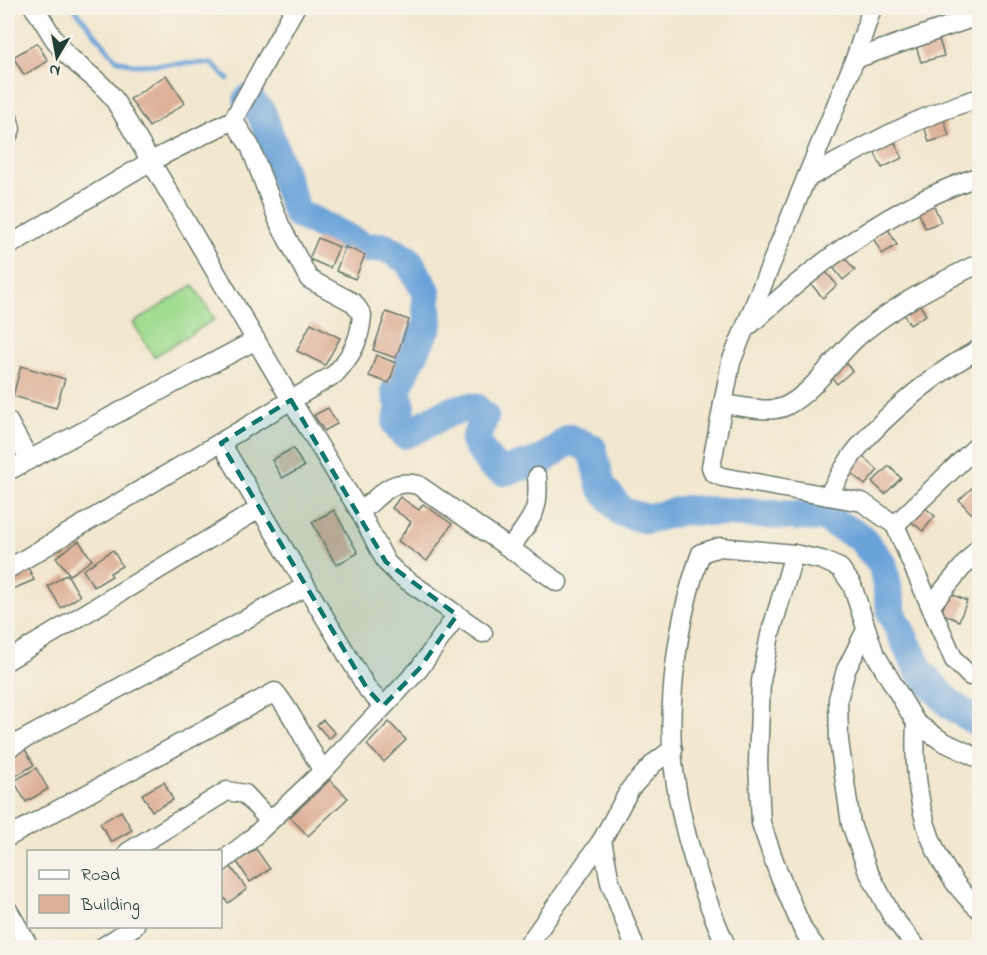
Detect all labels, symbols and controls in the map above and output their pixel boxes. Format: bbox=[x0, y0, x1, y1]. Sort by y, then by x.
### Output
north arrow bbox=[27, 27, 87, 87]
text: N bbox=[47, 57, 62, 83]
legend bbox=[27, 850, 222, 928]
text: Road bbox=[81, 863, 120, 889]
text: Building bbox=[80, 893, 140, 920]

